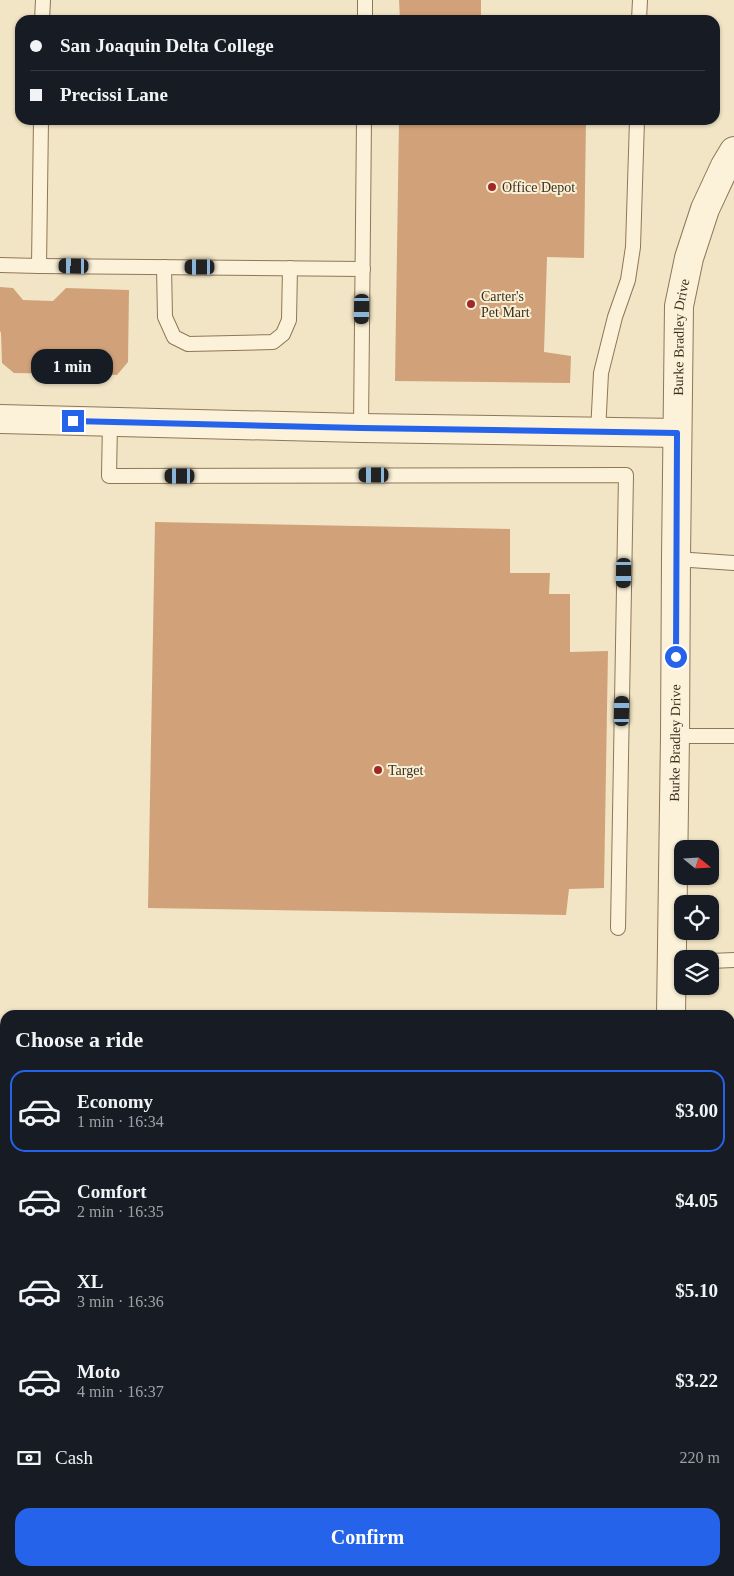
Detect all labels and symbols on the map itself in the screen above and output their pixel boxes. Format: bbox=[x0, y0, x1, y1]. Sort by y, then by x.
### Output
place label: Office Depot bbox=[502, 180, 575, 195]
marker: Office Depot bbox=[486, 181, 498, 193]
car bbox=[58, 258, 89, 274]
car bbox=[185, 260, 215, 275]
street label: Burke Bradley Drive bbox=[671, 277, 692, 396]
place label: Carter's Pet Mart bbox=[481, 289, 530, 320]
car bbox=[354, 294, 369, 324]
marker: Carter's Pet Mart bbox=[465, 298, 477, 310]
callout: 1 min bbox=[32, 348, 114, 384]
route end bbox=[62, 410, 84, 432]
car bbox=[359, 468, 389, 483]
car bbox=[165, 469, 195, 484]
car bbox=[616, 558, 631, 588]
route start bbox=[665, 646, 687, 668]
street label: Burke Bradley Drive bbox=[667, 684, 683, 802]
car bbox=[614, 696, 629, 726]
place label: Target bbox=[388, 763, 423, 778]
marker: Target bbox=[372, 764, 384, 776]
north arrow bbox=[674, 840, 719, 885]

